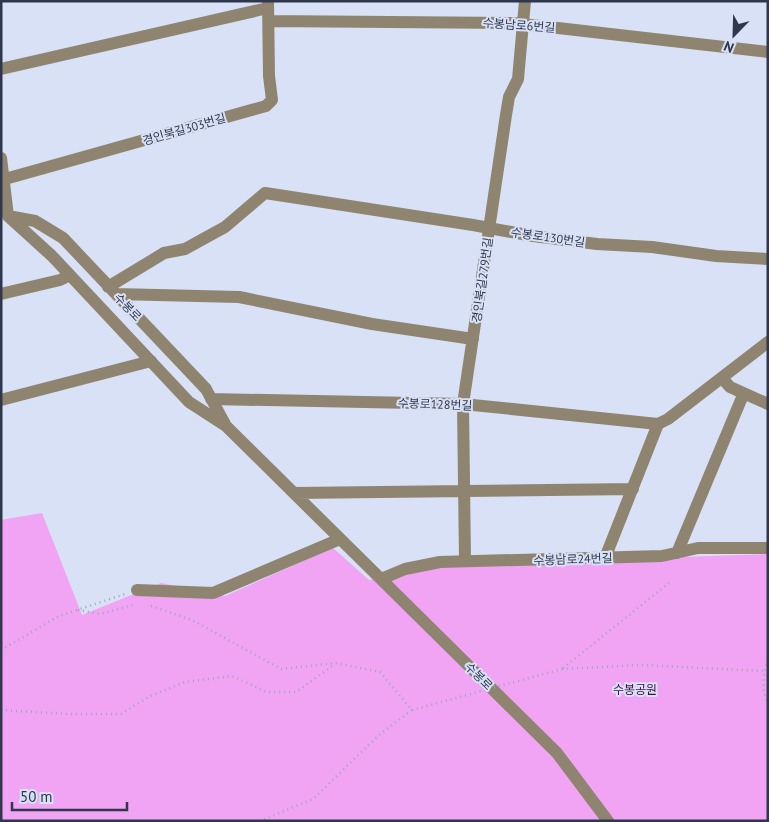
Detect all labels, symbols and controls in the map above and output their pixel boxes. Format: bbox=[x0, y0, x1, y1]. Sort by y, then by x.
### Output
north arrow bbox=[709, 10, 759, 60]
street label: 수봉남로6번길 bbox=[482, 15, 556, 35]
text: N bbox=[721, 37, 737, 57]
street label: 경인북길303번길 bbox=[141, 110, 227, 148]
street label: 수봉로130번길 bbox=[510, 224, 586, 250]
street label: 경인북길279번길 bbox=[469, 236, 495, 324]
street label: 수봉로 bbox=[111, 290, 145, 324]
street label: 수봉로128번길 bbox=[397, 395, 473, 413]
street label: 수봉남로24번길 bbox=[533, 550, 613, 568]
street label: 수봉로 bbox=[462, 659, 496, 693]
park label: 수봉공원 bbox=[613, 682, 657, 697]
scale bar bbox=[12, 780, 128, 812]
text: 50 m bbox=[20, 787, 53, 806]

